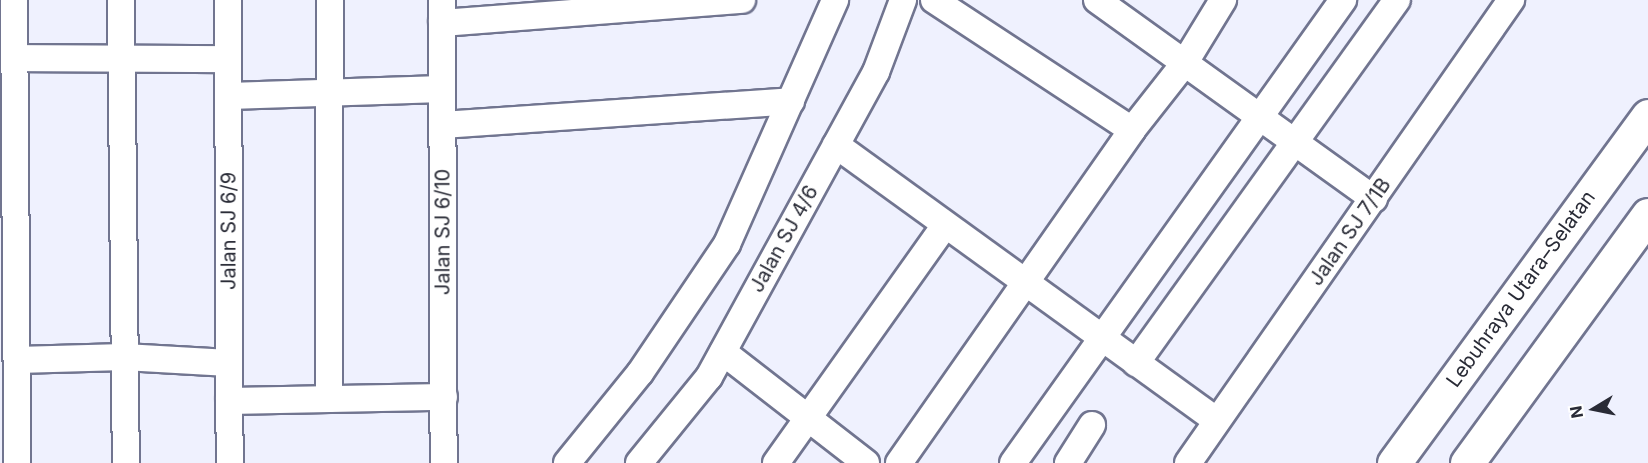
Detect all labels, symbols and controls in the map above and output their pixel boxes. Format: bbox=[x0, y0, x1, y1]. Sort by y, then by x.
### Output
street label: Jalan SJ 6/10 bbox=[431, 169, 455, 295]
street label: Jalan SJ 6/9 bbox=[217, 172, 241, 290]
street label: Jalan SJ 7/1B bbox=[1304, 174, 1396, 290]
street label: Jalan SJ 4/6 bbox=[745, 181, 823, 297]
street label: Lebuhraya Utara–Selatan bbox=[1442, 186, 1600, 392]
north arrow bbox=[1564, 379, 1624, 439]
text: N bbox=[1565, 404, 1587, 420]

